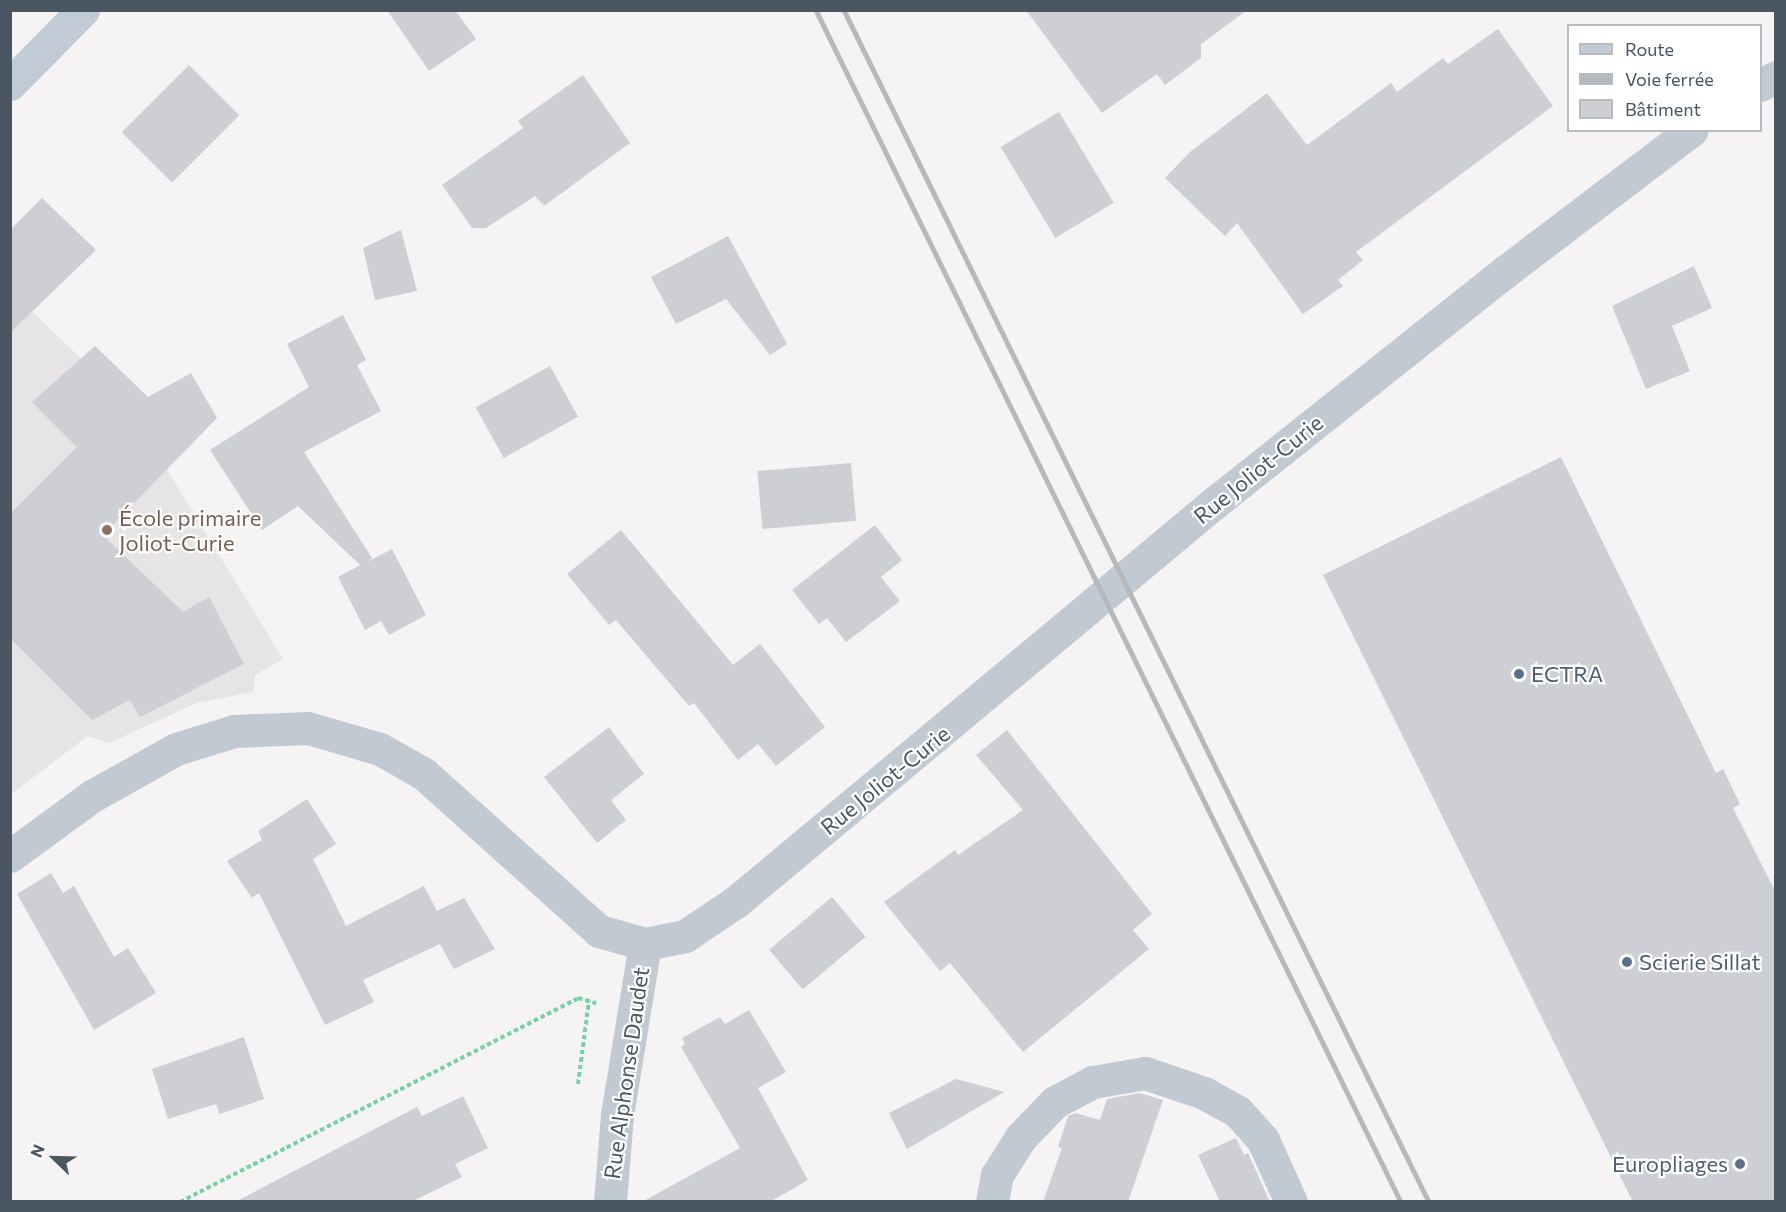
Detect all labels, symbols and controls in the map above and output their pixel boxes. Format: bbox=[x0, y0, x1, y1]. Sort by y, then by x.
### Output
legend bbox=[1567, 24, 1762, 132]
text: Route bbox=[1625, 38, 1674, 60]
text: Voie ferrée bbox=[1625, 68, 1714, 90]
text: Bâtiment bbox=[1625, 98, 1701, 120]
street label: Rue Joliot-Curie bbox=[1188, 409, 1328, 529]
place label: École primaire Joliot-Curie bbox=[119, 504, 261, 556]
marker: École primaire Joliot-Curie bbox=[100, 523, 114, 537]
place label: ECTRA bbox=[1531, 661, 1603, 687]
marker: ECTRA bbox=[1512, 667, 1526, 681]
street label: Rue Joliot-Curie bbox=[815, 720, 955, 840]
place label: Scierie Sillat bbox=[1639, 949, 1761, 975]
marker: Scierie Sillat bbox=[1620, 955, 1634, 969]
street label: Rue Alphonse Daudet bbox=[598, 965, 654, 1181]
north arrow bbox=[24, 1128, 84, 1188]
text: N bbox=[26, 1142, 48, 1160]
place label: Europliages bbox=[1612, 1151, 1728, 1177]
marker: Europliages bbox=[1733, 1157, 1747, 1171]

